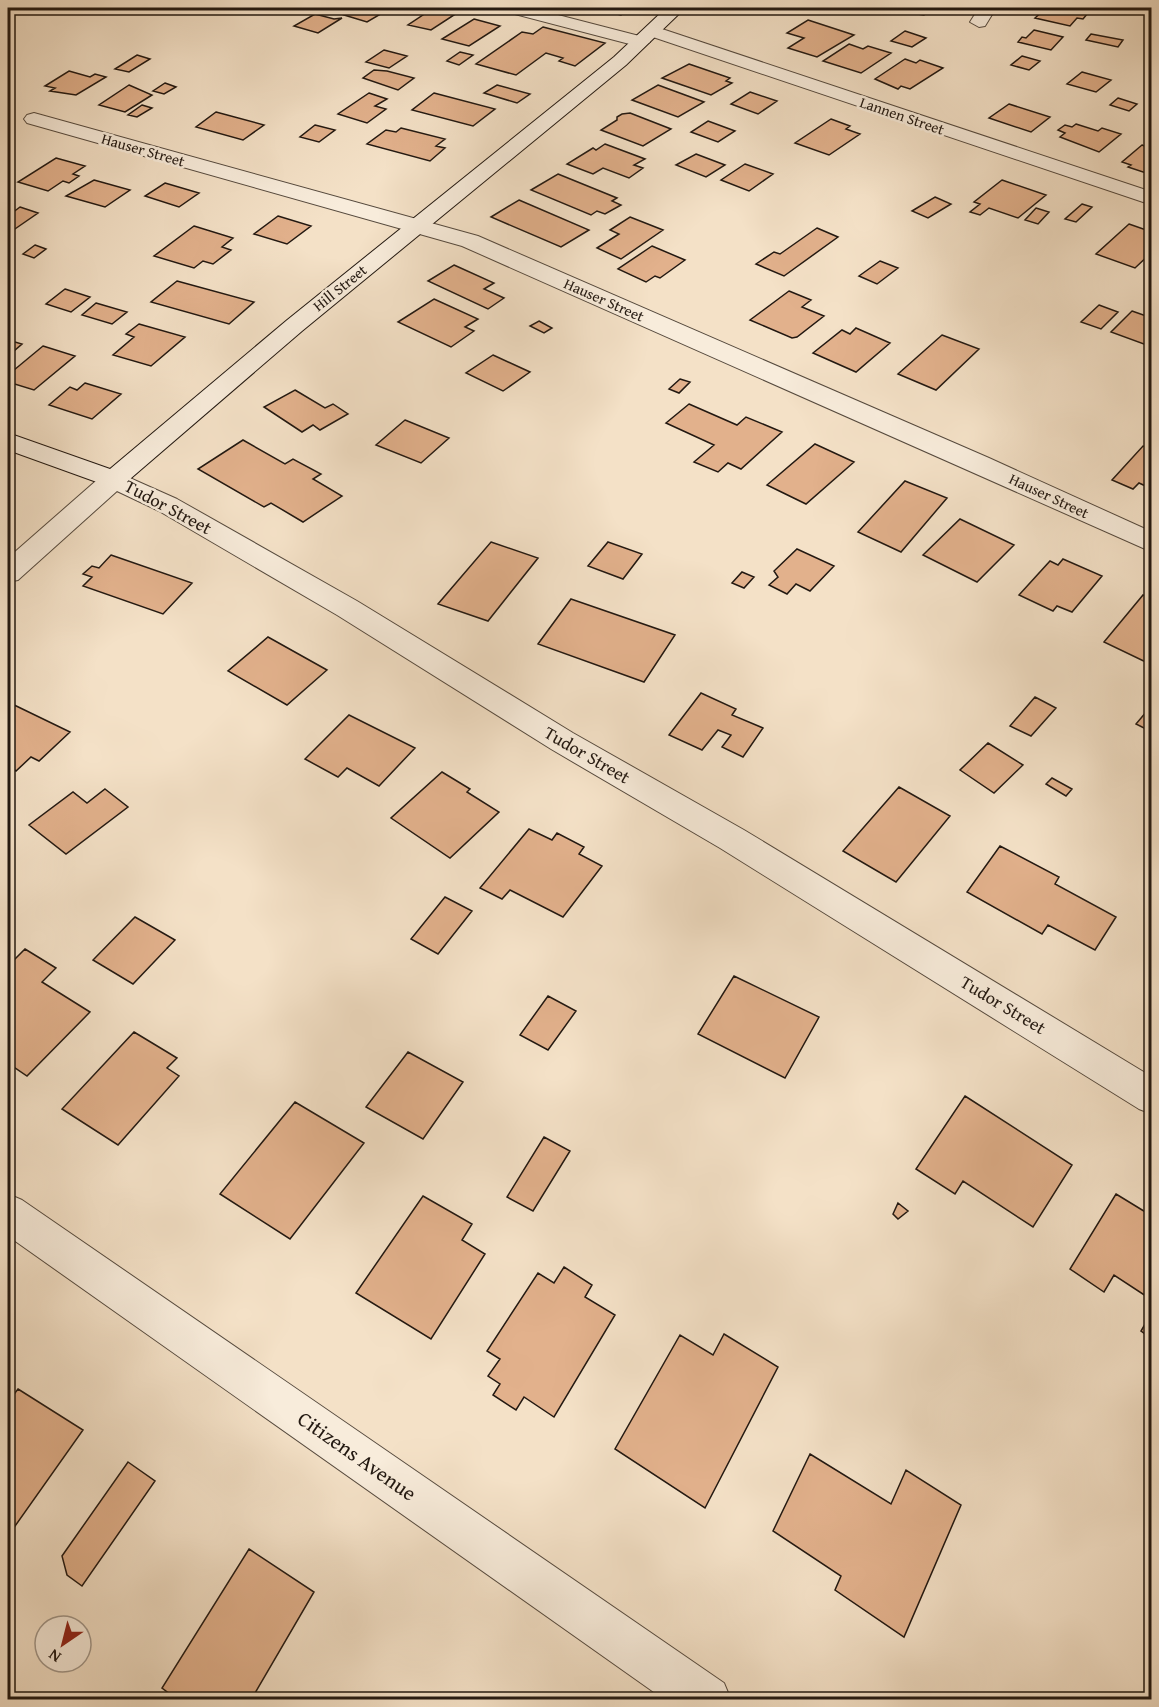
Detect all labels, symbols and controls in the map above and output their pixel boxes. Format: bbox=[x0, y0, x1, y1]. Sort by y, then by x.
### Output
street label: Lannen Street bbox=[857, 91, 948, 140]
street label: Hauser Street bbox=[99, 128, 188, 172]
street label: Hill Street bbox=[308, 259, 372, 316]
street label: Hauser Street bbox=[561, 273, 648, 327]
street label: Hauser Street bbox=[1006, 468, 1093, 523]
street label: Tudor Street bbox=[120, 472, 217, 541]
street label: Tudor Street bbox=[539, 719, 636, 790]
street label: Tudor Street bbox=[955, 968, 1052, 1041]
street label: Citizens Avenue bbox=[291, 1403, 423, 1508]
north arrow bbox=[33, 1614, 93, 1674]
text: N bbox=[43, 1643, 66, 1669]

